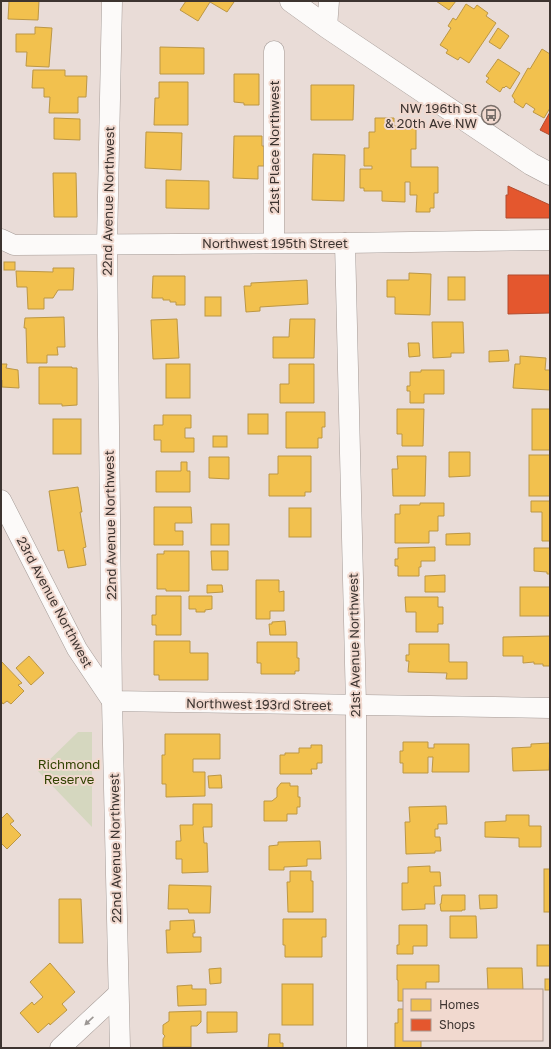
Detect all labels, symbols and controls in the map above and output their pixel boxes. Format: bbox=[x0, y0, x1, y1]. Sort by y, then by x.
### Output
street label: 21st Place Northwest bbox=[266, 80, 282, 214]
place label: NW 196th St & 20th Ave NW bbox=[385, 100, 478, 131]
bus stop icon: NW 196th St & 20th Ave NW bbox=[480, 104, 502, 126]
street label: 22nd Avenue Northwest bbox=[99, 126, 117, 276]
street label: Northwest 195th Street bbox=[202, 235, 348, 251]
street label: 22nd Avenue Northwest bbox=[101, 450, 119, 600]
street label: 23rd Avenue Northwest bbox=[14, 534, 96, 670]
street label: 21st Avenue Northwest bbox=[345, 573, 363, 717]
street label: Northwest 193rd Street bbox=[186, 695, 332, 713]
park label: Richmond Reserve bbox=[38, 756, 100, 787]
street label: 22nd Avenue Northwest bbox=[106, 773, 124, 923]
legend bbox=[403, 989, 543, 1041]
text: Homes bbox=[439, 997, 479, 1012]
one-way arrow bbox=[84, 1016, 94, 1025]
text: Shops bbox=[439, 1017, 475, 1032]

